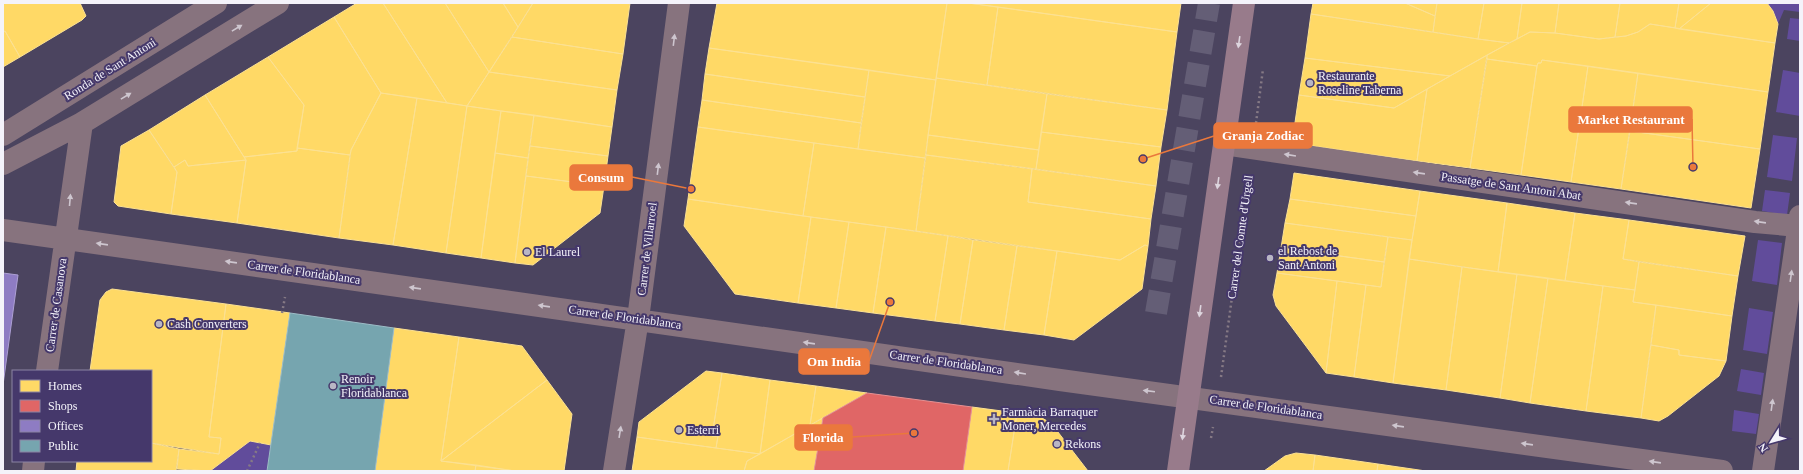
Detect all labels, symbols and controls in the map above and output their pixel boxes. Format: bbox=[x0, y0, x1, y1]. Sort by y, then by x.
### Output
one-way arrow bbox=[232, 24, 242, 32]
one-way arrow bbox=[671, 34, 677, 46]
street label: Ronda de Sant Antoni bbox=[61, 35, 159, 103]
one-way arrow bbox=[1236, 36, 1242, 48]
place label: Restaurante Roseline Taberna bbox=[1318, 69, 1402, 97]
marker: Restaurante Roseline Taberna bbox=[1305, 78, 1315, 88]
one-way arrow bbox=[120, 92, 132, 99]
callout: Market Restaurant bbox=[1569, 107, 1692, 132]
text: Market Restaurant bbox=[1577, 112, 1685, 127]
callout: Granja Zodiac bbox=[1214, 123, 1312, 148]
text: Granja Zodiac bbox=[1222, 128, 1304, 143]
one-way arrow bbox=[1284, 151, 1297, 157]
one-way arrow bbox=[655, 163, 661, 175]
callout: Consum bbox=[570, 165, 632, 190]
street label: Passatge de Sant Antoni Abat bbox=[1440, 169, 1583, 203]
text: Consum bbox=[578, 170, 624, 185]
one-way arrow bbox=[1413, 170, 1425, 176]
street label: Carrer del Comte d'Urgell bbox=[1224, 174, 1256, 300]
one-way arrow bbox=[1215, 177, 1221, 189]
one-way arrow bbox=[67, 194, 74, 206]
one-way arrow bbox=[1625, 200, 1637, 206]
street label: Carrer de Villarroel bbox=[634, 201, 660, 296]
one-way arrow bbox=[1754, 219, 1766, 225]
one-way arrow bbox=[96, 241, 108, 247]
place label: el Rebost de Sant Antoni bbox=[1278, 244, 1337, 272]
place label: El Laurel bbox=[535, 245, 581, 259]
marker: El Laurel bbox=[522, 247, 532, 257]
marker: el Rebost de Sant Antoni bbox=[1265, 253, 1275, 263]
street label: Carrer de Casanova bbox=[42, 257, 70, 353]
street label: Carrer de Floridablanca bbox=[247, 257, 362, 287]
one-way arrow bbox=[225, 259, 237, 265]
one-way arrow bbox=[1788, 270, 1794, 282]
one-way arrow bbox=[409, 285, 421, 291]
street label: Carrer de Floridablanca bbox=[568, 302, 683, 332]
one-way arrow bbox=[538, 303, 550, 309]
one-way arrow bbox=[1197, 305, 1203, 317]
place label: Cash Converters bbox=[167, 317, 247, 331]
marker: Cash Converters bbox=[154, 319, 164, 329]
one-way arrow bbox=[802, 340, 815, 346]
street label: Carrer de Floridablanca bbox=[889, 347, 1004, 377]
callout: Om India bbox=[799, 349, 869, 374]
text: Om India bbox=[807, 354, 861, 369]
legend bbox=[12, 370, 152, 462]
one-way arrow bbox=[1014, 370, 1026, 376]
place label: Renoir Floridablanca bbox=[341, 372, 408, 400]
text: Homes bbox=[48, 379, 82, 393]
marker: Renoir Floridablanca bbox=[328, 381, 338, 391]
one-way arrow bbox=[1143, 388, 1155, 394]
street label: Carrer de Floridablanca bbox=[1209, 392, 1324, 422]
text: Shops bbox=[48, 399, 78, 413]
one-way arrow bbox=[1769, 399, 1775, 411]
place label: Farmàcia Barraquer Moner, Mercedes bbox=[1002, 405, 1098, 433]
marker: Farmàcia Barraquer Moner, Mercedes bbox=[989, 414, 999, 424]
text: Offices bbox=[48, 419, 83, 433]
north arrow bbox=[1751, 422, 1791, 462]
place label: Esterri bbox=[687, 423, 720, 437]
one-way arrow bbox=[1392, 423, 1404, 429]
marker: Esterri bbox=[674, 425, 684, 435]
callout: Florida bbox=[795, 425, 852, 450]
one-way arrow bbox=[617, 426, 623, 439]
one-way arrow bbox=[1180, 428, 1186, 440]
text: Florida bbox=[802, 430, 844, 445]
place label: Rekons bbox=[1065, 437, 1101, 451]
text: Public bbox=[48, 439, 79, 453]
marker: Rekons bbox=[1052, 439, 1062, 449]
one-way arrow bbox=[1521, 441, 1533, 447]
text: N bbox=[1756, 441, 1770, 455]
one-way arrow bbox=[1649, 459, 1661, 465]

